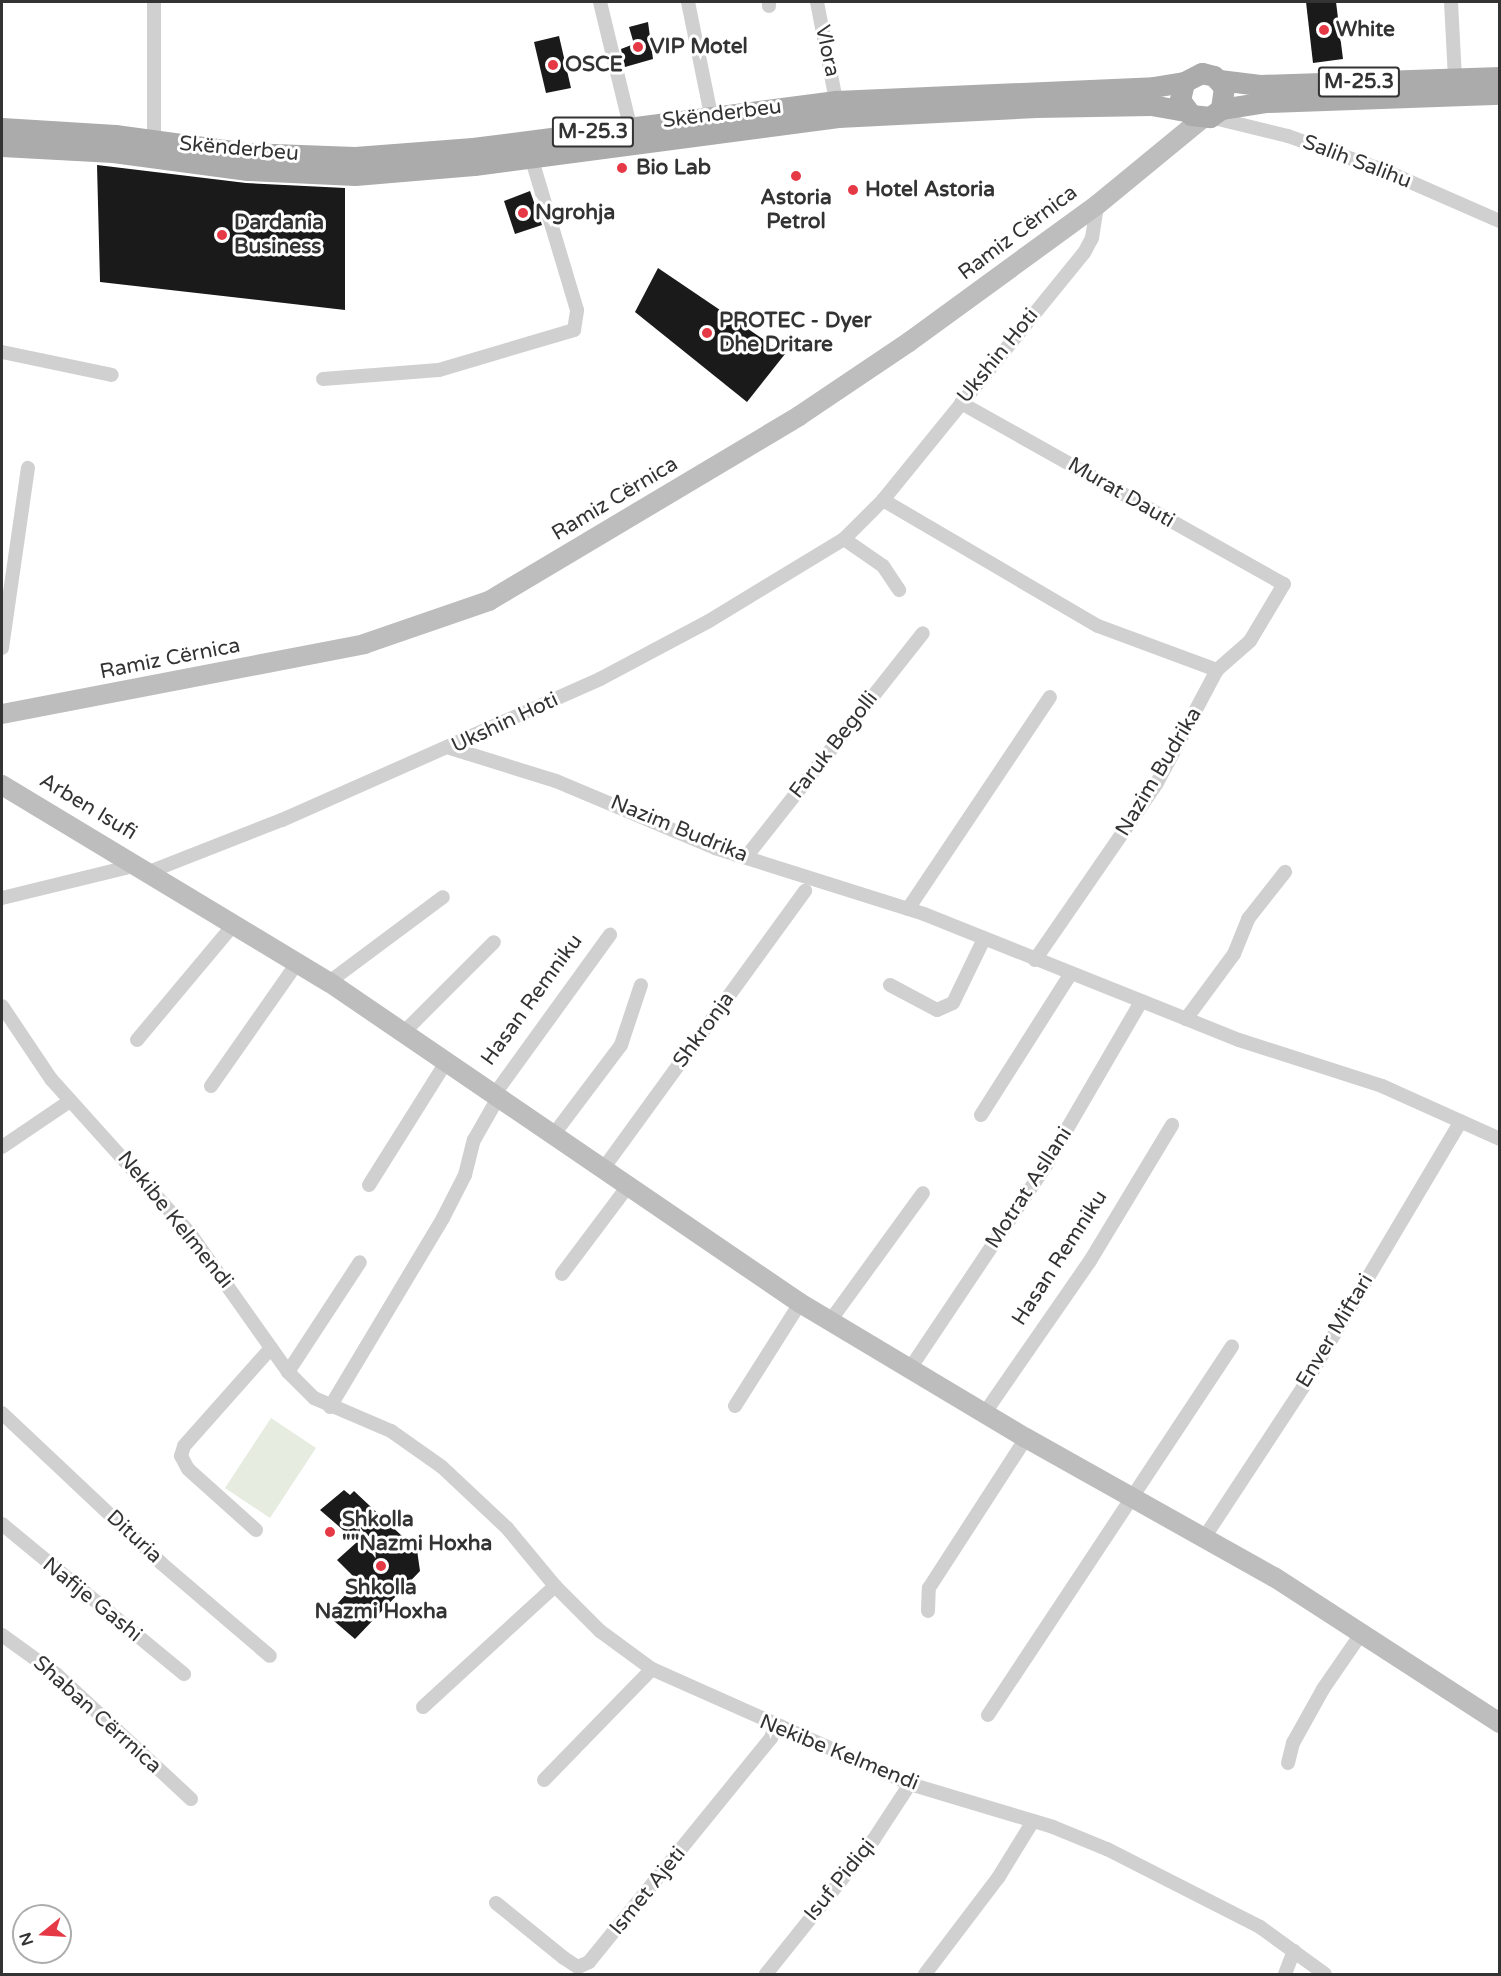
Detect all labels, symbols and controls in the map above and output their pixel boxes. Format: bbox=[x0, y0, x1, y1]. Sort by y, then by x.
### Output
place label: White bbox=[1336, 17, 1395, 43]
street label: Vlora bbox=[809, 23, 845, 79]
marker: White bbox=[1317, 23, 1331, 37]
place label: VIP Motel bbox=[650, 34, 748, 60]
marker: VIP Motel bbox=[631, 40, 645, 54]
place label: OSCE bbox=[565, 52, 623, 78]
marker: OSCE bbox=[546, 58, 560, 72]
road number: M-25.3 bbox=[1317, 65, 1401, 99]
street label: Skënderbeu bbox=[661, 94, 783, 134]
road number: M-25.3 bbox=[551, 115, 635, 149]
street label: Salih Salihu bbox=[1299, 130, 1415, 194]
street label: Skënderbeu bbox=[178, 131, 300, 167]
place label: Bio Lab bbox=[636, 155, 711, 181]
marker: Bio Lab bbox=[613, 159, 631, 177]
marker: Astoria Petrol bbox=[789, 169, 803, 183]
place label: Hotel Astoria bbox=[865, 177, 995, 203]
street label: Ramiz Cërnica bbox=[954, 180, 1082, 286]
marker: Hotel Astoria bbox=[846, 183, 860, 197]
place label: Astoria Petrol bbox=[760, 185, 832, 235]
place label: Ngrohja bbox=[535, 200, 615, 226]
marker: Ngrohja bbox=[516, 206, 530, 220]
place label: Dardania Business bbox=[234, 210, 324, 260]
marker: Dardania Business bbox=[215, 228, 229, 242]
street label: Ukshin Hoti bbox=[952, 303, 1044, 409]
place label: PROTEC - Dyer Dhe Dritare bbox=[719, 308, 871, 358]
marker: PROTEC - Dyer Dhe Dritare bbox=[700, 326, 714, 340]
street label: Ramiz Cërnica bbox=[547, 452, 683, 546]
street label: Murat Dauti bbox=[1063, 452, 1179, 534]
street label: Ramiz Cërnica bbox=[98, 633, 242, 685]
street label: Ukshin Hoti bbox=[448, 687, 562, 759]
street label: Faruk Begolli bbox=[784, 687, 884, 803]
street label: Nazim Budrika bbox=[1111, 703, 1207, 841]
street label: Arben Isufi bbox=[35, 768, 141, 846]
street label: Nazim Budrika bbox=[607, 790, 751, 868]
street label: Hasan Remniku bbox=[476, 929, 588, 1071]
street label: Shkronja bbox=[668, 987, 740, 1073]
street label: Motrat Asllani bbox=[980, 1123, 1078, 1253]
street label: Nekibe Kelmendi bbox=[112, 1146, 238, 1294]
street label: Hasan Remniku bbox=[1007, 1186, 1113, 1330]
street label: Enver Miftari bbox=[1291, 1269, 1379, 1393]
street label: Dituria bbox=[101, 1505, 167, 1569]
place label: Shkolla ""Nazmi Hoxha bbox=[342, 1507, 492, 1557]
marker: Shkolla ""Nazmi Hoxha bbox=[323, 1525, 337, 1539]
street label: Nafije Gashi bbox=[37, 1552, 147, 1648]
marker: Shkolla Nazmi Hoxha bbox=[374, 1559, 388, 1573]
place label: Shkolla Nazmi Hoxha bbox=[314, 1575, 448, 1625]
street label: Shaban Cërrnica bbox=[28, 1651, 166, 1779]
street label: Nekibe Kelmendi bbox=[756, 1710, 922, 1796]
street label: Isuf Pidiqi bbox=[799, 1834, 881, 1926]
street label: Ismet Ajeti bbox=[605, 1842, 691, 1940]
north arrow bbox=[12, 1904, 72, 1964]
text: N bbox=[15, 1930, 38, 1948]

